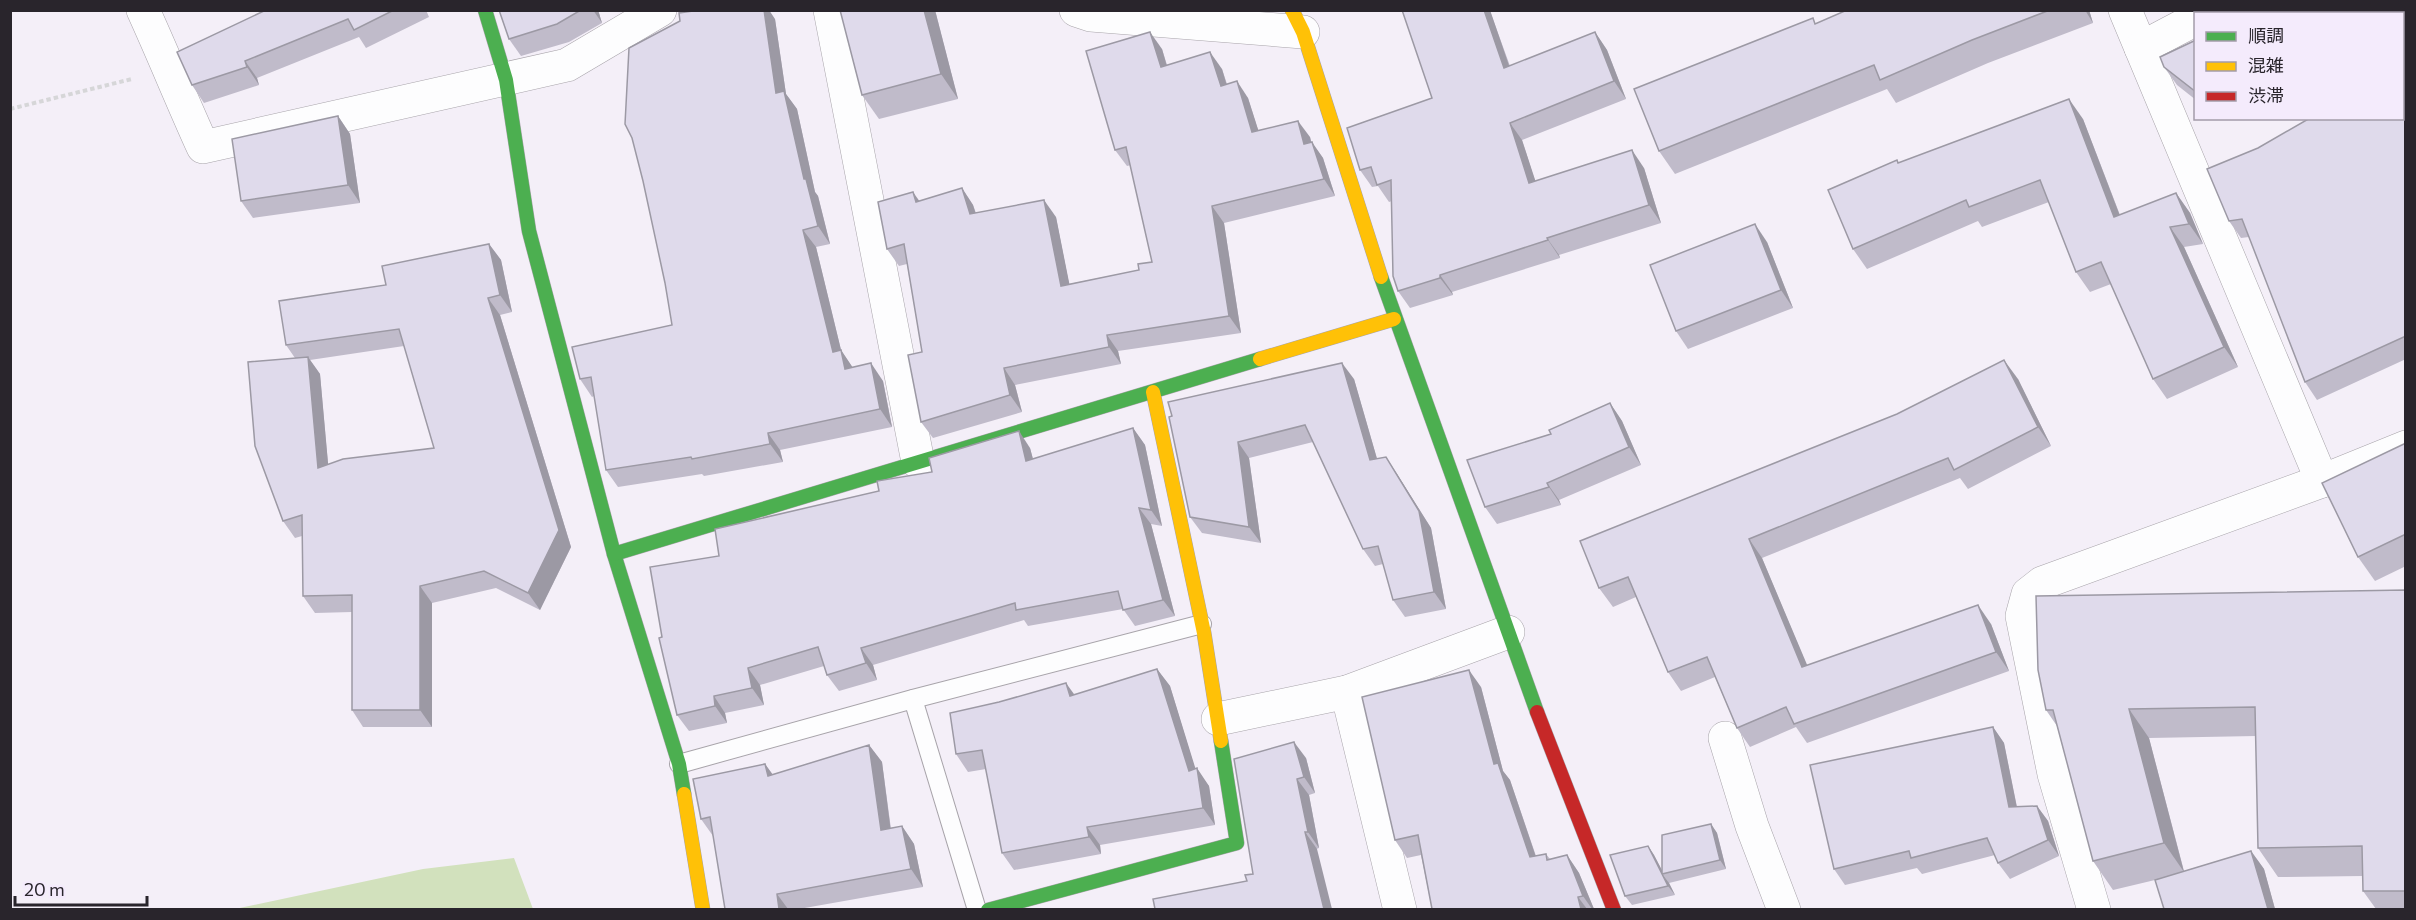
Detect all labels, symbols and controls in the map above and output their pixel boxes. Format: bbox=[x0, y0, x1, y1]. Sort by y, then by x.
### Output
legend bbox=[2194, 12, 2404, 120]
text: 順調 bbox=[2248, 24, 2284, 46]
text: 混雑 bbox=[2248, 54, 2284, 76]
text: 渋滞 bbox=[2248, 84, 2284, 106]
scale bar bbox=[15, 869, 147, 907]
text: 20 m bbox=[24, 878, 65, 900]

